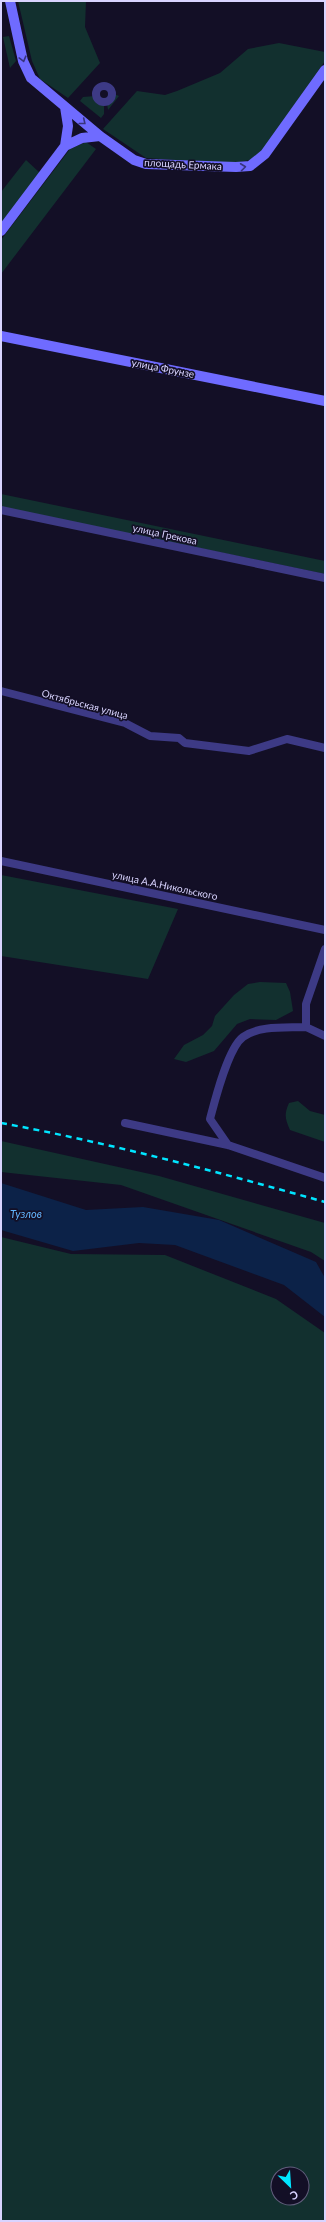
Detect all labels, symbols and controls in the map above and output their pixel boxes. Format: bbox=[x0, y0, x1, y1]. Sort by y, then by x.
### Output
one-way arrow bbox=[18, 55, 26, 62]
one-way arrow bbox=[78, 117, 85, 124]
street label: площадь Ермака bbox=[144, 156, 222, 172]
one-way arrow bbox=[240, 162, 246, 171]
street label: улица Фрунзе bbox=[131, 356, 195, 380]
street label: улица Грекова bbox=[132, 521, 198, 547]
street label: Октябрьская улица bbox=[41, 687, 129, 721]
street label: улица А.А.Никольского bbox=[111, 868, 219, 902]
water label: Тузлов bbox=[10, 1207, 42, 1220]
north arrow bbox=[270, 2166, 310, 2206]
text: С bbox=[288, 2188, 300, 2203]

